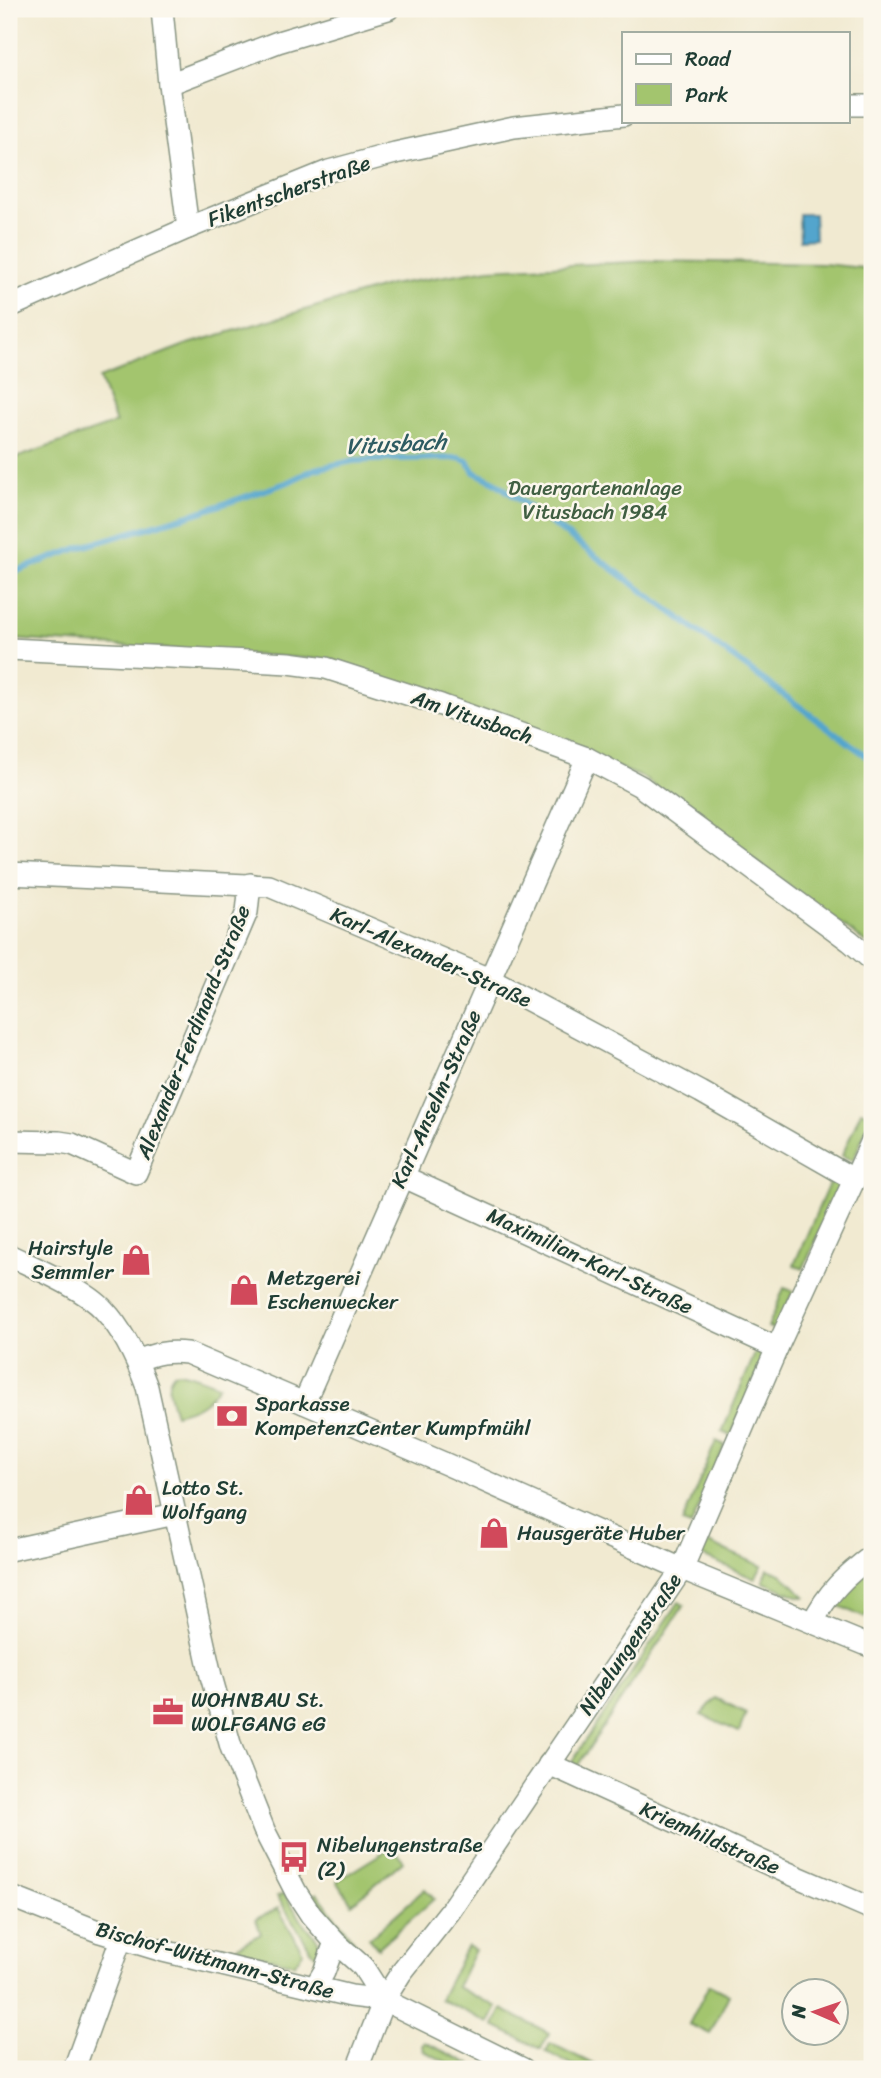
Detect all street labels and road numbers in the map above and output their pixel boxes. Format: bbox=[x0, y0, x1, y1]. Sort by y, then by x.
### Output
street label: Fikentscherstraße bbox=[202, 144, 376, 238]
street label: Am Vitusbach bbox=[405, 678, 538, 756]
street label: Karl-Alexander-Straße bbox=[324, 895, 538, 1019]
street label: Alexander-Ferdinand-Straße bbox=[124, 899, 262, 1166]
street label: Karl-Anselm-Straße bbox=[380, 1003, 492, 1194]
street label: Maximilian-Karl-Straße bbox=[480, 1196, 700, 1326]
street label: Nibelungenstraße bbox=[568, 1565, 692, 1723]
street label: Kriemhildstraße bbox=[634, 1790, 787, 1886]
street label: Bischof-Wittmann-Straße bbox=[92, 1910, 339, 2010]

